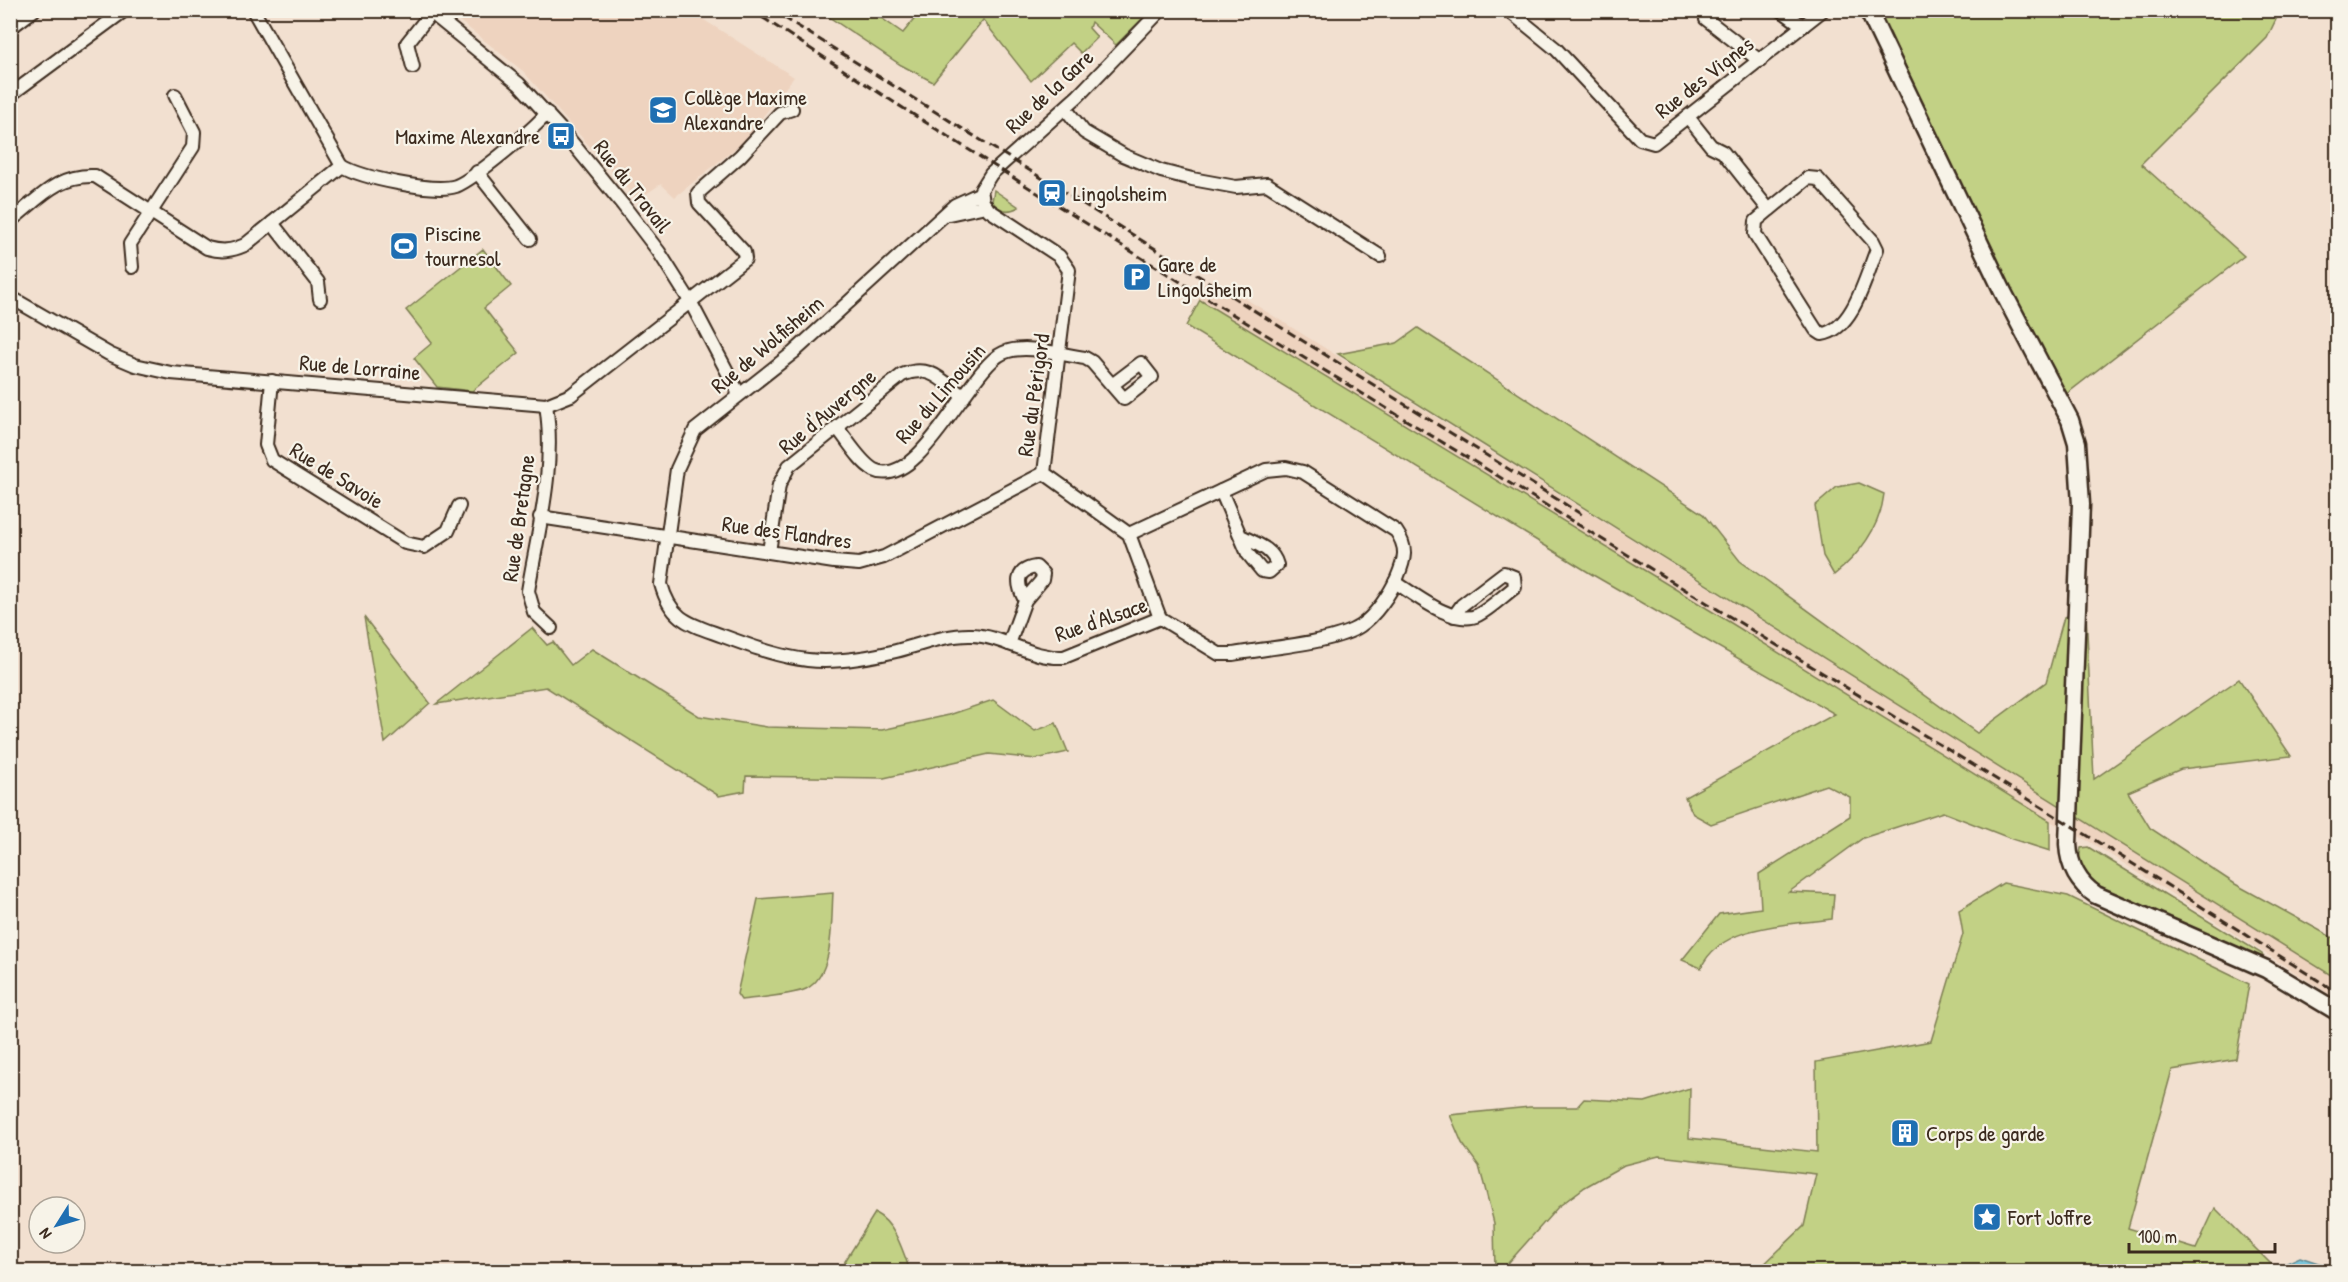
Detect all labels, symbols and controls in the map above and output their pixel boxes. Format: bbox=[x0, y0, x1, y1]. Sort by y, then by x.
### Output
street label: Rue des Vignes bbox=[1648, 29, 1760, 125]
street label: Rue de la Gare bbox=[998, 42, 1100, 140]
place label: Collège Maxime Alexandre bbox=[684, 82, 807, 137]
school or university icon: Collège Maxime Alexandre bbox=[647, 94, 679, 126]
bus stop icon: Maxime Alexandre bbox=[545, 120, 577, 152]
place label: Maxime Alexandre bbox=[395, 121, 540, 151]
street label: Rue du Travail bbox=[587, 133, 679, 239]
station icon: Lingolsheim bbox=[1036, 177, 1068, 209]
place label: Lingolsheim bbox=[1073, 178, 1167, 208]
place label: Piscine tournesol bbox=[425, 218, 501, 273]
sports icon: Piscine tournesol bbox=[388, 230, 420, 262]
place label: Gare de Lingolsheim bbox=[1158, 249, 1252, 304]
parking icon: Gare de Lingolsheim bbox=[1121, 261, 1153, 293]
street label: Rue de Wolfisheim bbox=[704, 288, 830, 400]
street label: Rue du Périgord bbox=[1010, 331, 1057, 458]
street label: Rue du Limousin bbox=[888, 336, 992, 450]
street label: Rue de Lorraine bbox=[298, 347, 422, 387]
street label: Rue d'Auvergne bbox=[772, 361, 882, 461]
street label: Rue de Savoie bbox=[284, 434, 390, 516]
street label: Rue de Bretagne bbox=[494, 452, 542, 583]
street label: Rue des Flandres bbox=[720, 508, 854, 556]
street label: Rue d'Alsace bbox=[1051, 589, 1151, 649]
building icon: Corps de garde bbox=[1889, 1117, 1921, 1149]
place label: Corps de garde bbox=[1926, 1118, 2045, 1148]
north arrow bbox=[27, 1195, 87, 1255]
place icon: Fort Joffre bbox=[1971, 1201, 2003, 1233]
place label: Fort Joffre bbox=[2007, 1202, 2092, 1232]
scale bar bbox=[2129, 1216, 2274, 1254]
text: N bbox=[33, 1224, 56, 1244]
text: 100 m bbox=[2138, 1224, 2177, 1249]

